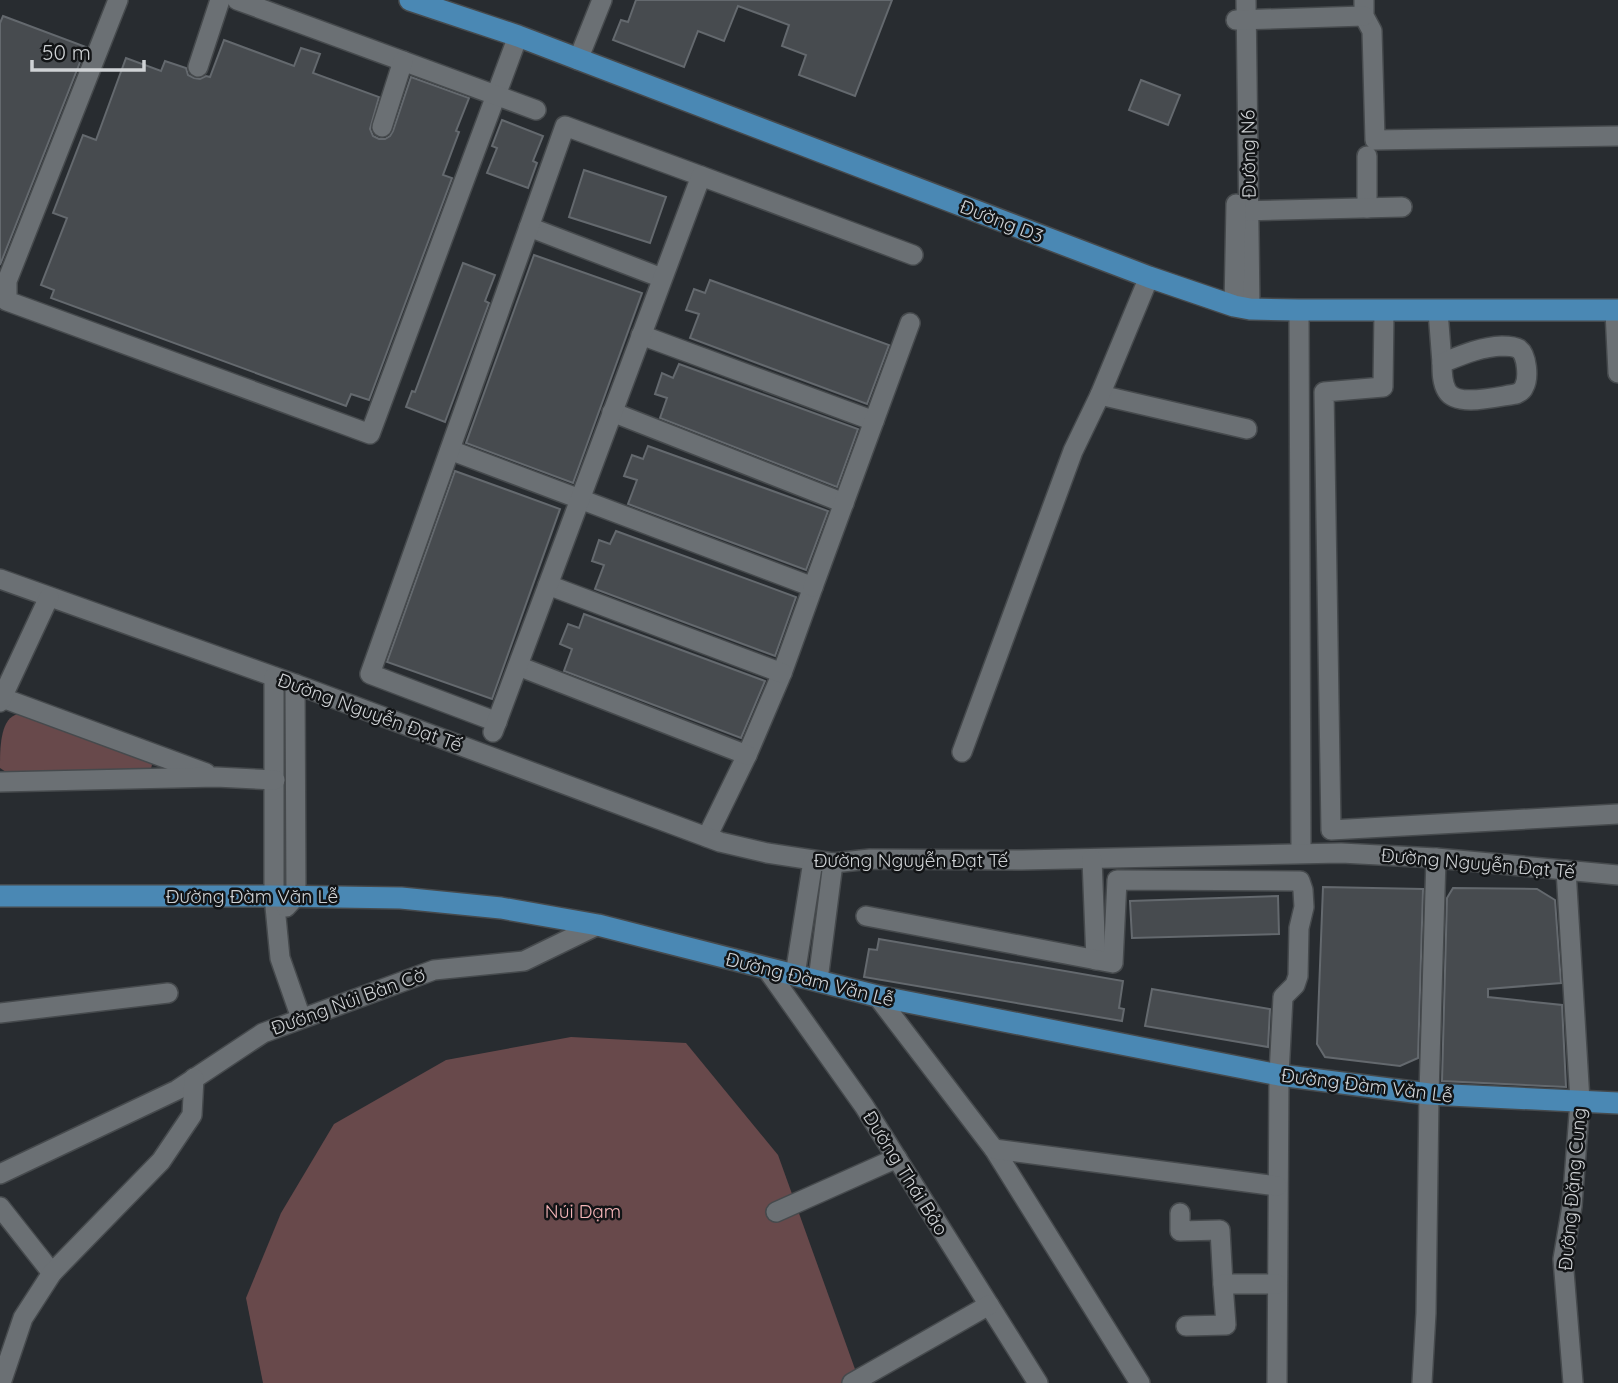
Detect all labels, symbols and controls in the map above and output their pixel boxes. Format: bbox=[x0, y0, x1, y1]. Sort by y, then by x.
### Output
scale bar bbox=[32, 28, 144, 72]
text: 50 m bbox=[42, 39, 91, 65]
street label: Đường N6 bbox=[1235, 110, 1261, 198]
street label: Đường D3 bbox=[957, 194, 1047, 248]
street label: Đường Nguyễn Đạt Tế bbox=[274, 667, 466, 757]
street label: Đường Nguyễn Đạt Tế bbox=[1380, 843, 1576, 883]
street label: Đường Nguyễn Đạt Tế bbox=[814, 848, 1008, 872]
street label: Đường Đàm Văn Lễ bbox=[166, 884, 338, 908]
street label: Đường Đàm Văn Lễ bbox=[723, 946, 897, 1012]
street label: Đường Núi Bàn Cờ bbox=[268, 962, 428, 1040]
street label: Đường Đàm Văn Lễ bbox=[1280, 1063, 1454, 1107]
street label: Đường Thái Bảo bbox=[858, 1106, 954, 1240]
street label: Đường Đặng Cung bbox=[1553, 1107, 1591, 1271]
park label: Núi Dạm bbox=[545, 1199, 621, 1223]

